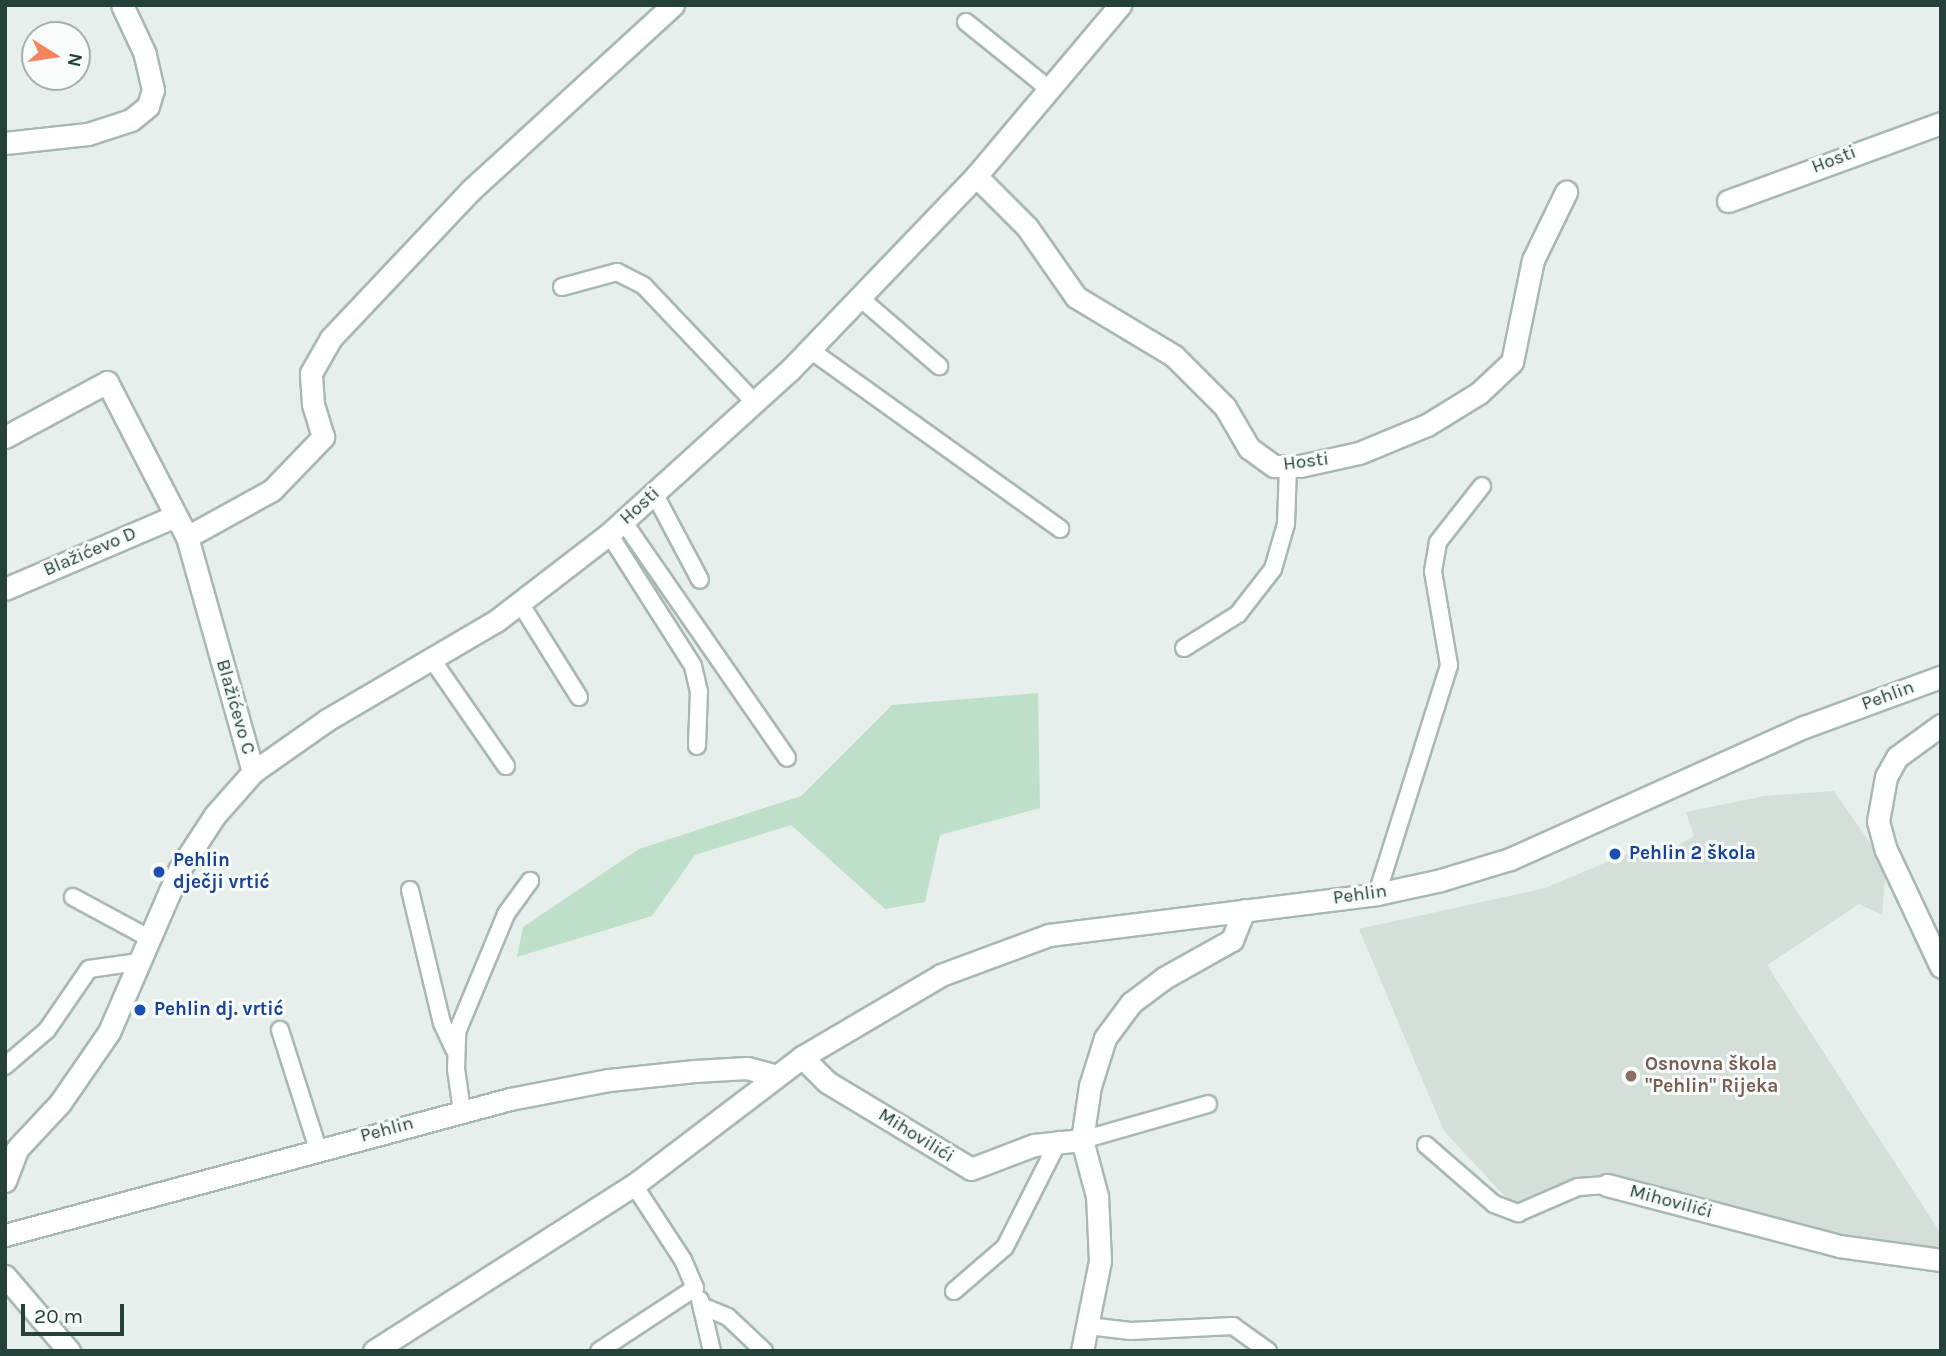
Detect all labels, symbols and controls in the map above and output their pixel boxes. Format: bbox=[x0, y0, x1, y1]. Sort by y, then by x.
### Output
north arrow bbox=[21, 21, 91, 91]
text: N bbox=[62, 51, 87, 69]
street label: Hosti bbox=[1809, 141, 1859, 179]
street label: Hosti bbox=[1282, 448, 1330, 476]
street label: Hosti bbox=[615, 482, 665, 530]
street label: Blažićevo D bbox=[40, 522, 140, 582]
street label: Blažićevo C bbox=[211, 657, 259, 757]
street label: Pehlin bbox=[1859, 676, 1917, 716]
place label: Pehlin 2 škola bbox=[1629, 843, 1756, 865]
marker: Pehlin 2 škola bbox=[1607, 846, 1623, 862]
place label: Pehlin dječji vrtić bbox=[173, 850, 270, 894]
marker: Pehlin dječji vrtić bbox=[151, 864, 167, 880]
street label: Pehlin bbox=[1332, 880, 1388, 910]
place label: Pehlin dj. vrtić bbox=[154, 999, 284, 1021]
marker: Pehlin dj. vrtić bbox=[132, 1002, 148, 1018]
place label: Osnovna škola "Pehlin" Rijeka bbox=[1645, 1054, 1778, 1098]
marker: Osnovna škola "Pehlin" Rijeka bbox=[1623, 1068, 1639, 1084]
street label: Mihovilići bbox=[874, 1104, 958, 1168]
street label: Pehlin bbox=[358, 1112, 416, 1148]
street label: Mihovilići bbox=[1627, 1180, 1715, 1224]
scale bar bbox=[24, 1290, 128, 1334]
text: 20 m bbox=[34, 1304, 83, 1328]

